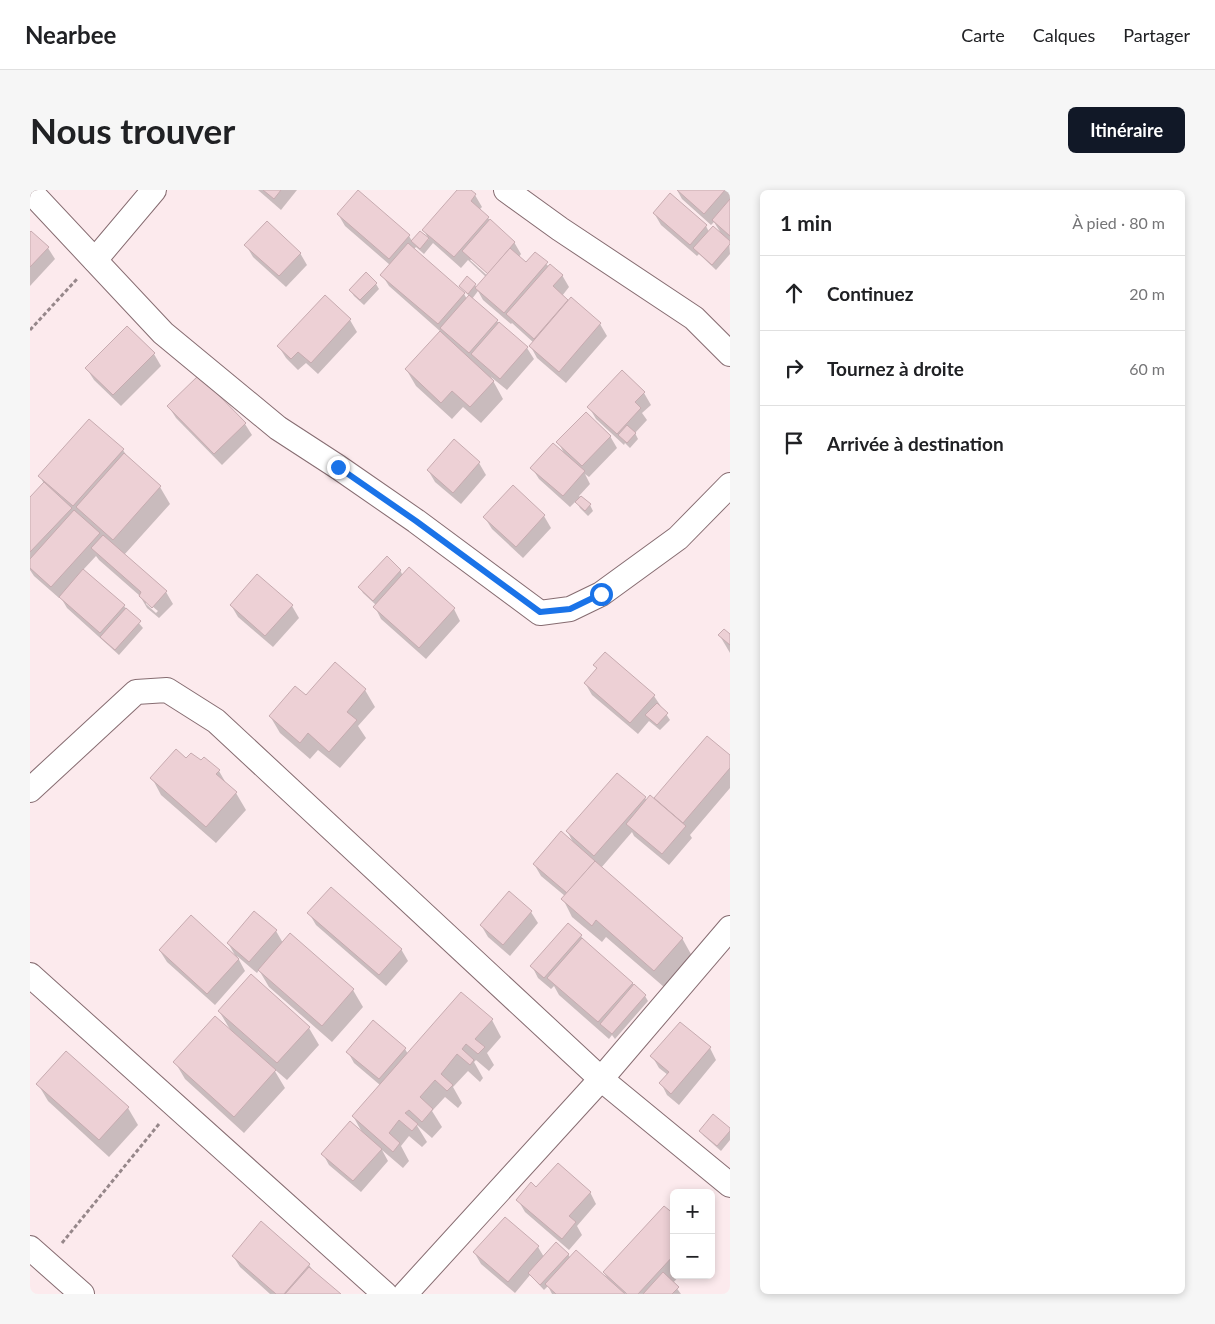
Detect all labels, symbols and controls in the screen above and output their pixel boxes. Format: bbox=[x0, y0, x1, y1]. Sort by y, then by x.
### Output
text: Nearbee bbox=[25, 20, 116, 49]
text: Carte bbox=[961, 24, 1005, 46]
text: Calques bbox=[1033, 24, 1095, 46]
text: Partager bbox=[1123, 24, 1190, 46]
button: Itinéraire bbox=[1068, 107, 1185, 153]
text: Nous trouver bbox=[30, 109, 235, 151]
text: 1 min bbox=[780, 210, 832, 235]
text: À pied · 80 m bbox=[1072, 213, 1165, 232]
icon: ahead bbox=[780, 279, 808, 307]
text: Continuez bbox=[827, 282, 913, 305]
text: 20 m bbox=[1129, 284, 1165, 303]
icon: right bbox=[780, 354, 808, 382]
text: Tournez à droite bbox=[827, 357, 964, 380]
text: 60 m bbox=[1129, 359, 1165, 378]
icon: arrive bbox=[780, 429, 808, 457]
text: Arrivée à destination bbox=[827, 432, 1004, 455]
route end bbox=[327, 456, 350, 479]
route start bbox=[590, 583, 613, 606]
map controls bbox=[670, 1189, 715, 1279]
button: + bbox=[670, 1189, 715, 1234]
button: − bbox=[670, 1234, 715, 1279]

